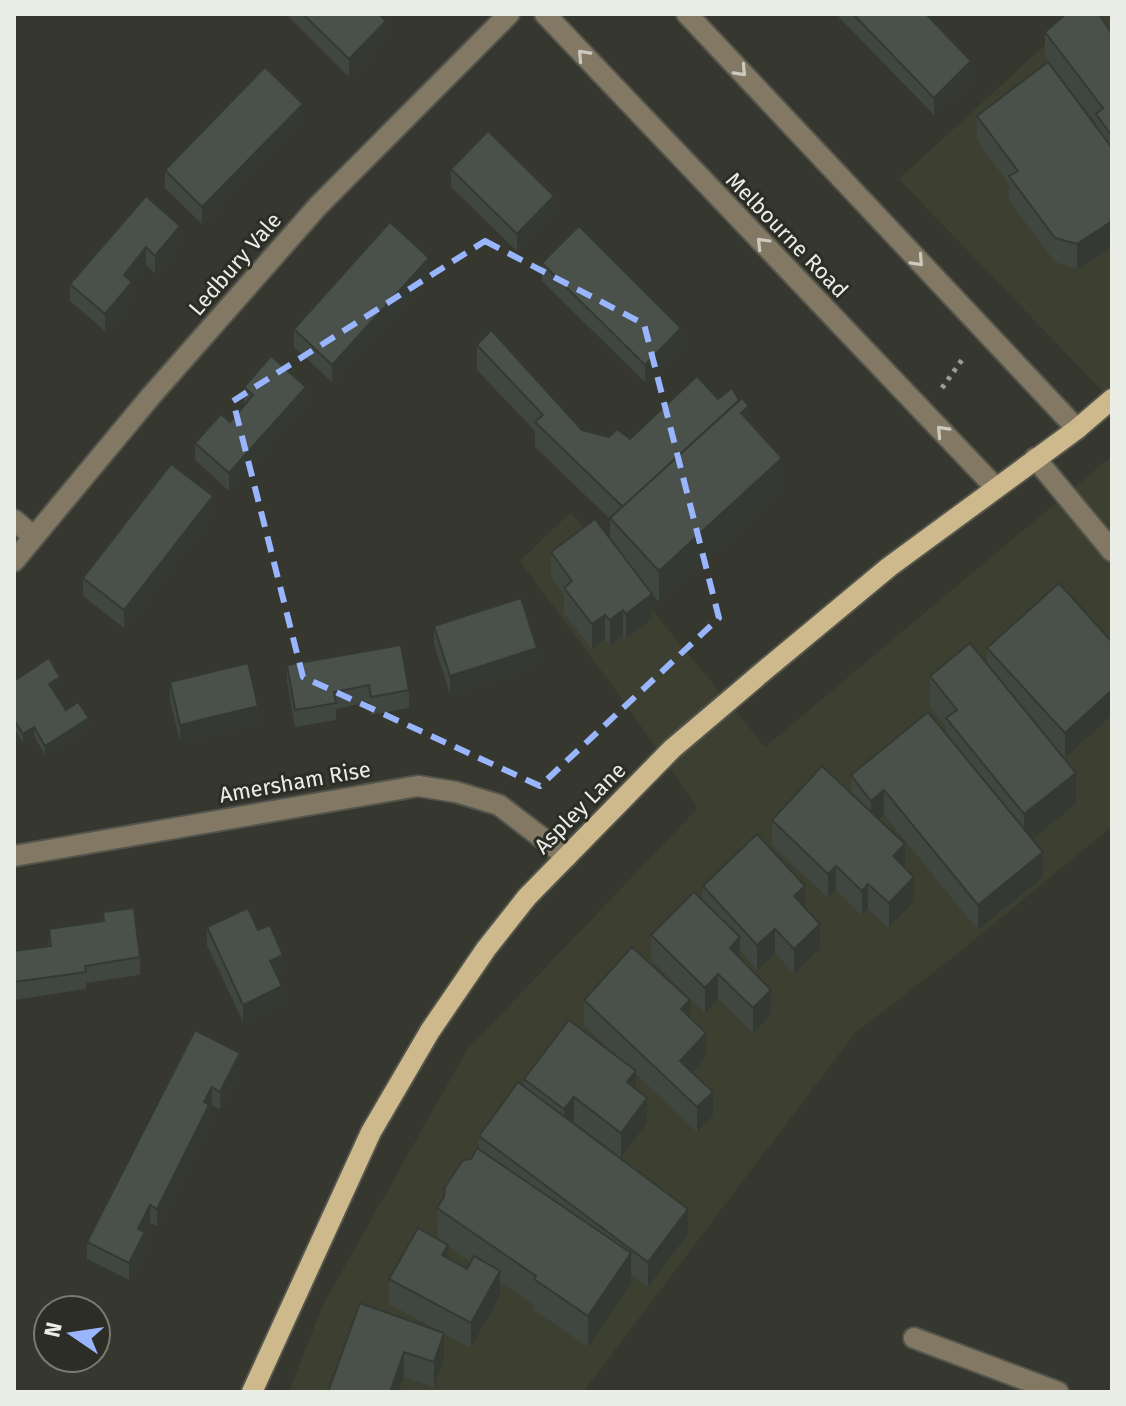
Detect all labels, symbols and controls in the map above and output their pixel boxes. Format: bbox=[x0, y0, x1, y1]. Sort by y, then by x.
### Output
one-way arrow bbox=[578, 49, 592, 64]
one-way arrow bbox=[731, 62, 746, 76]
street label: Melbourne Road bbox=[720, 167, 854, 303]
street label: Ledbury Vale bbox=[183, 207, 287, 321]
one-way arrow bbox=[757, 238, 771, 253]
one-way arrow bbox=[909, 252, 924, 266]
one-way arrow bbox=[937, 426, 951, 440]
street label: Amersham Rise bbox=[217, 755, 373, 809]
street label: Aspley Lane bbox=[529, 757, 631, 859]
north arrow bbox=[32, 1294, 112, 1374]
text: N bbox=[38, 1319, 68, 1340]

